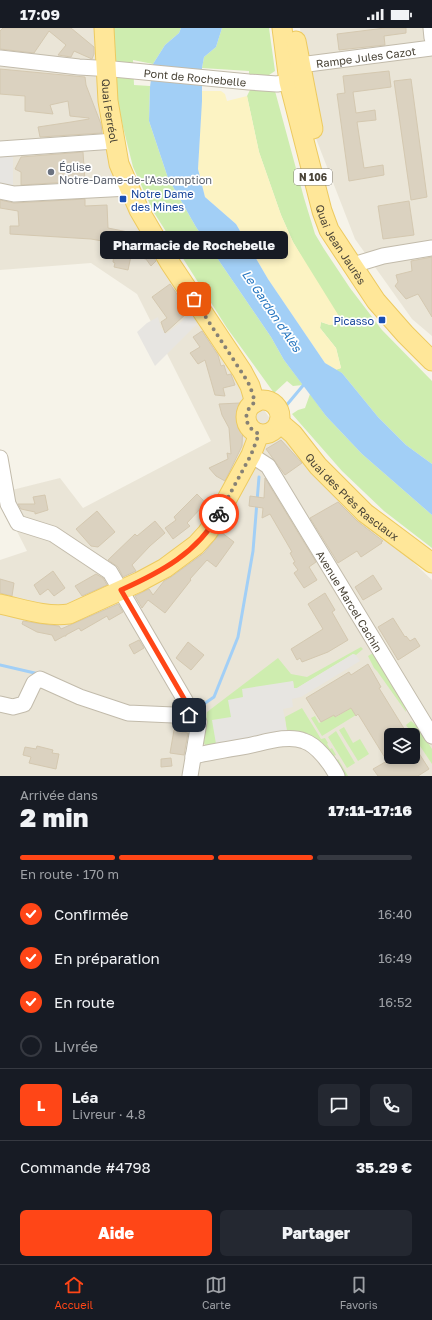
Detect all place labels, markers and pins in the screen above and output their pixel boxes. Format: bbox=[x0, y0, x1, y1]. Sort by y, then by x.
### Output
place label: Église Notre-Dame-de-l'Assomption bbox=[59, 160, 212, 186]
marker: Église Notre-Dame-de-l'Assomption bbox=[46, 167, 56, 177]
place label: Notre Dame des Mines bbox=[131, 187, 194, 213]
marker: Notre Dame des Mines bbox=[118, 194, 128, 204]
callout: Pharmacie de Rochebelle bbox=[100, 231, 288, 259]
pin bbox=[177, 282, 211, 316]
place label: Picasso bbox=[333, 314, 374, 327]
marker: Picasso bbox=[377, 315, 387, 325]
pin bbox=[172, 698, 206, 732]

